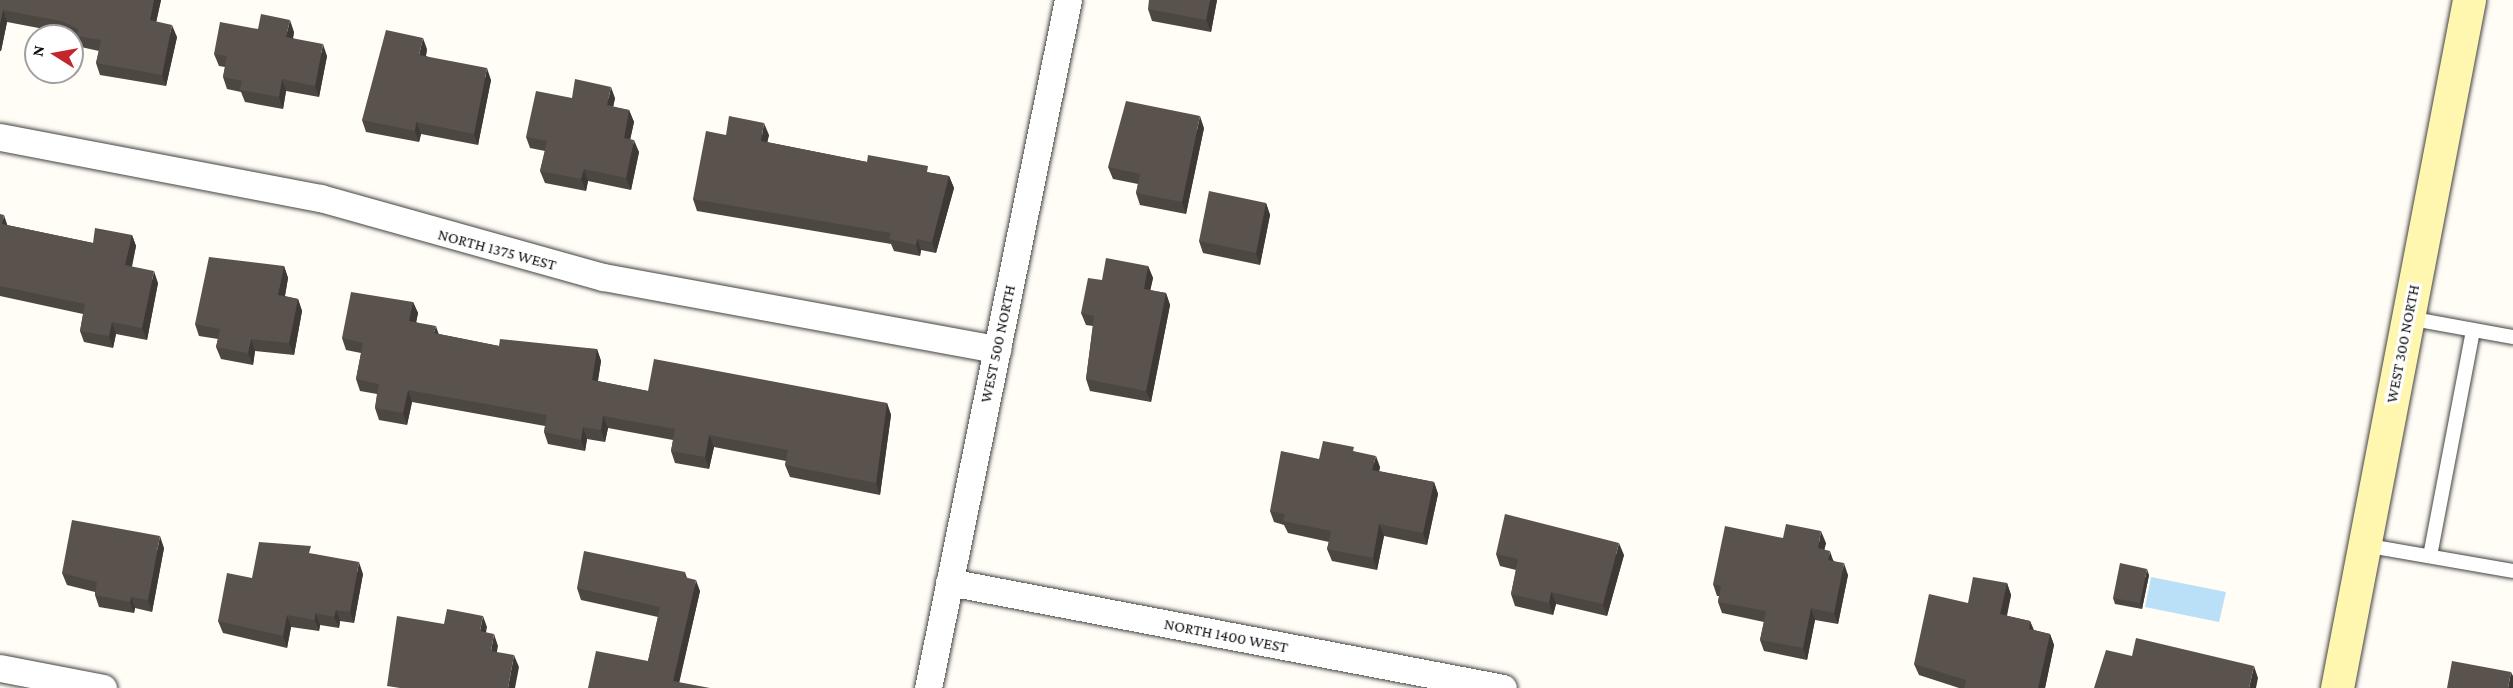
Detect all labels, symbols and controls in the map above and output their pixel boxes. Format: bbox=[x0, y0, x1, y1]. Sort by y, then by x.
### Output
north arrow bbox=[24, 24, 84, 84]
text: N bbox=[28, 44, 47, 58]
street label: NORTH 1375 WEST bbox=[436, 225, 558, 275]
street label: WEST 500 NORTH bbox=[976, 283, 1020, 405]
street label: WEST 300 NORTH bbox=[2382, 283, 2424, 405]
street label: NORTH 1400 WEST bbox=[1162, 615, 1290, 657]

